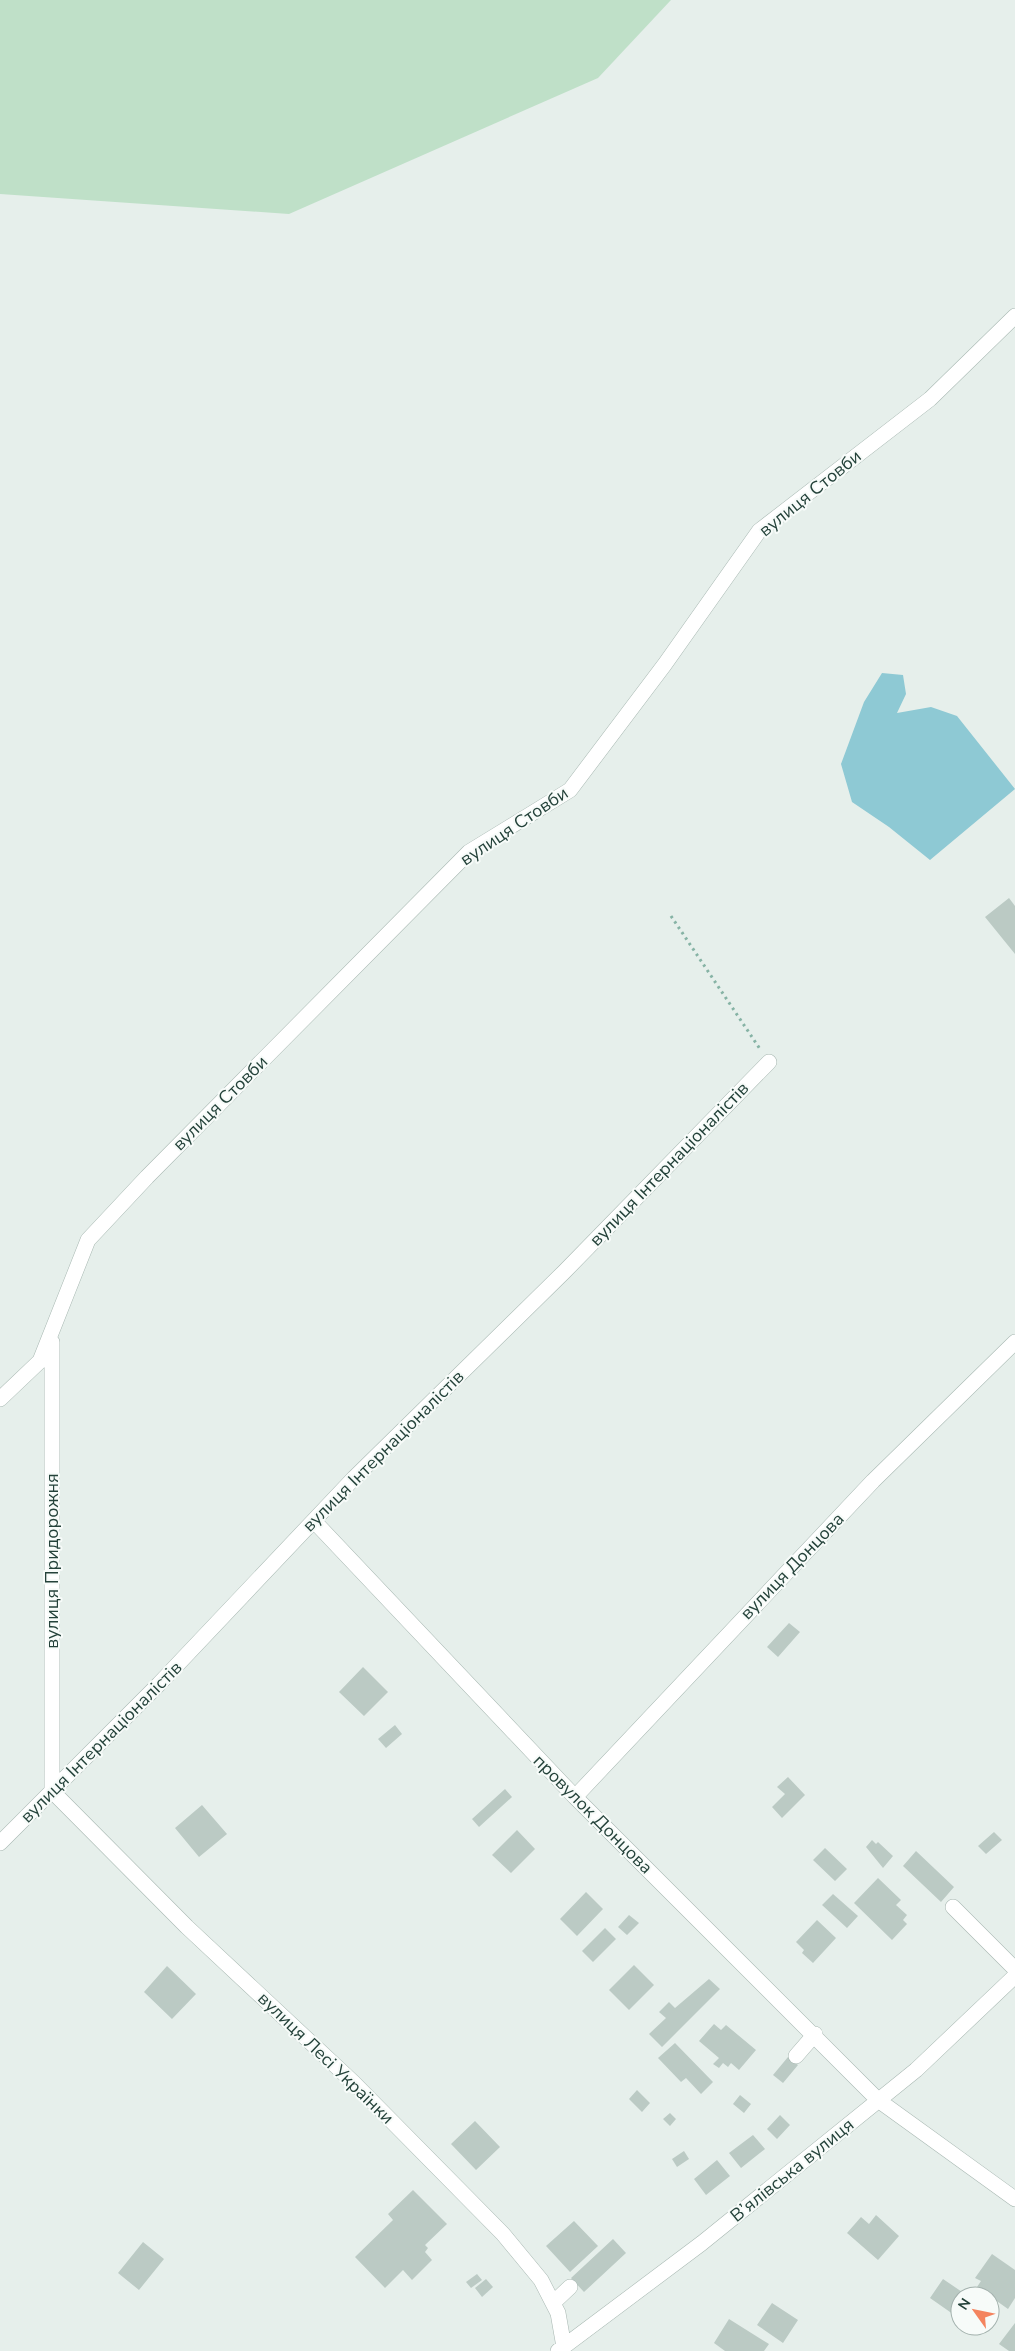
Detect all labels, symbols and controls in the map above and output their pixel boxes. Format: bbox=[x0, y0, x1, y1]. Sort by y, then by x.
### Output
street label: вулиця Стовби bbox=[754, 444, 866, 542]
street label: вулиця Стовби bbox=[455, 781, 573, 871]
street label: вулиця Стовби bbox=[167, 1050, 273, 1156]
street label: вулиця Інтернаціоналістів bbox=[584, 1077, 754, 1251]
street label: вулиця Інтернаціоналістів bbox=[297, 1365, 469, 1537]
street label: вулиця Придорожня bbox=[40, 1473, 64, 1649]
street label: вулиця Донцова bbox=[735, 1507, 849, 1625]
street label: вулиця Інтернаціоналістів bbox=[15, 1656, 187, 1828]
street label: провулок Донцова bbox=[528, 1749, 658, 1879]
street label: вулиця Лесі Українки bbox=[253, 1987, 399, 2129]
street label: В’ялівська вулиця bbox=[725, 2113, 859, 2227]
north arrow bbox=[950, 2286, 1000, 2336]
text: N bbox=[954, 2295, 975, 2314]

